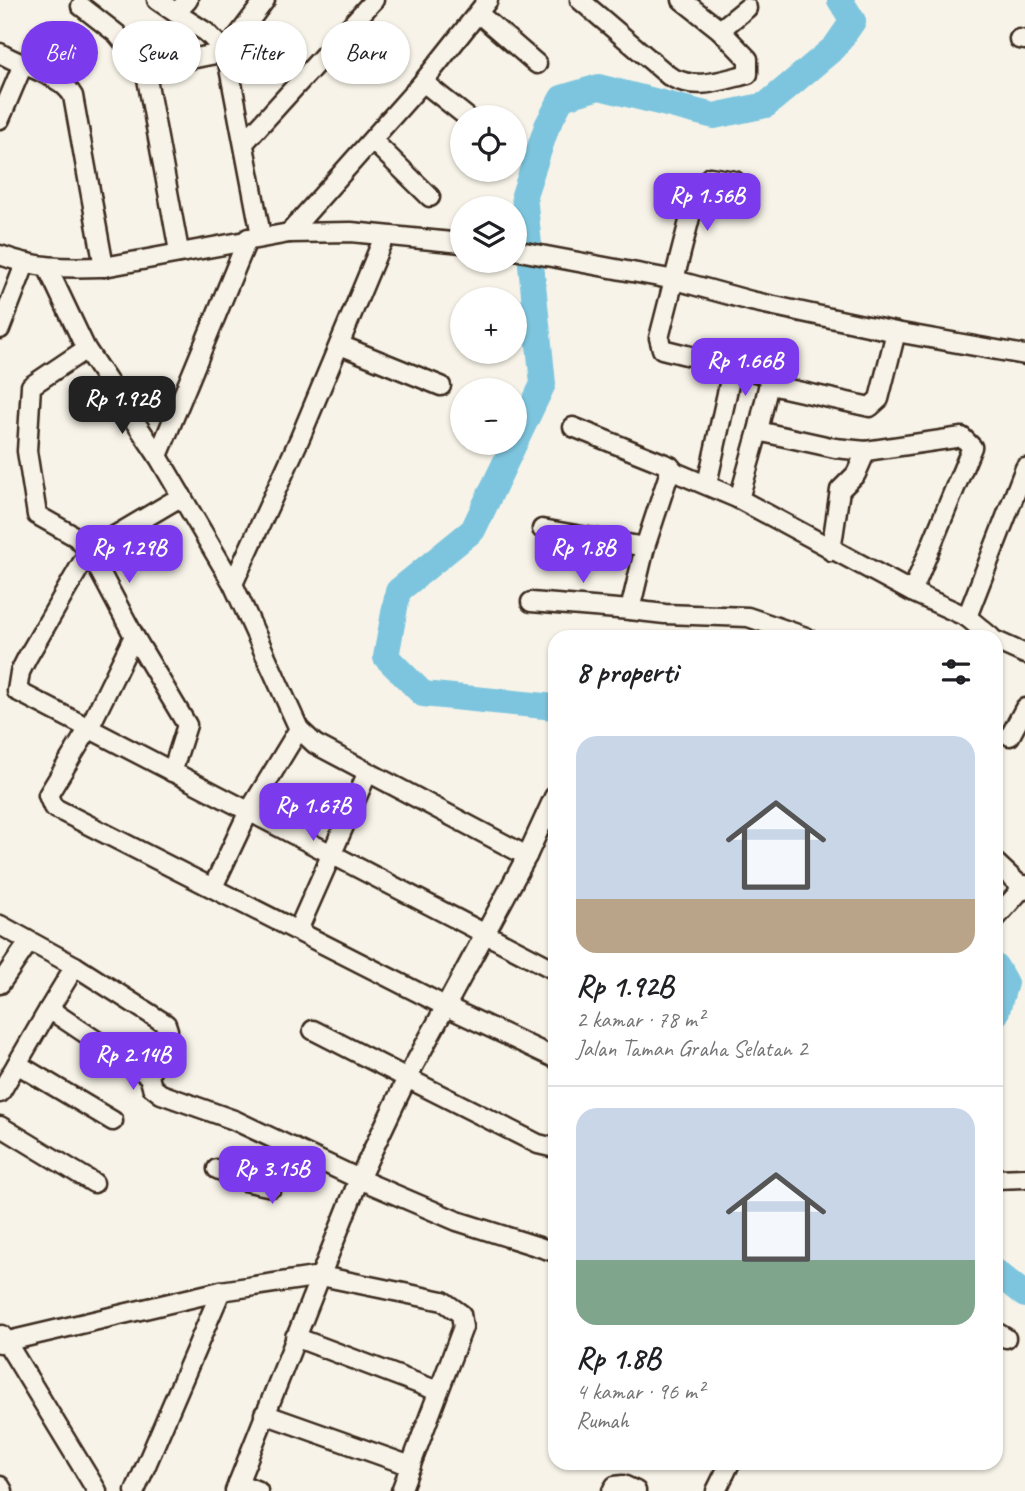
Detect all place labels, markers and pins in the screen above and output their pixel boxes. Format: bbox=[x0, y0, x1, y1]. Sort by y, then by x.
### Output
pin: Rp 1.56B bbox=[635, 174, 779, 233]
pin: Rp 1.66B bbox=[673, 338, 817, 398]
pin: Rp 1.92B bbox=[50, 376, 194, 436]
pin: Rp 1.29B bbox=[57, 526, 201, 585]
pin: Rp 1.8B bbox=[518, 526, 648, 585]
pin: Rp 1.67B bbox=[241, 784, 385, 843]
pin: Rp 2.14B bbox=[61, 1032, 205, 1092]
pin: Rp 3.15B bbox=[200, 1146, 344, 1206]

